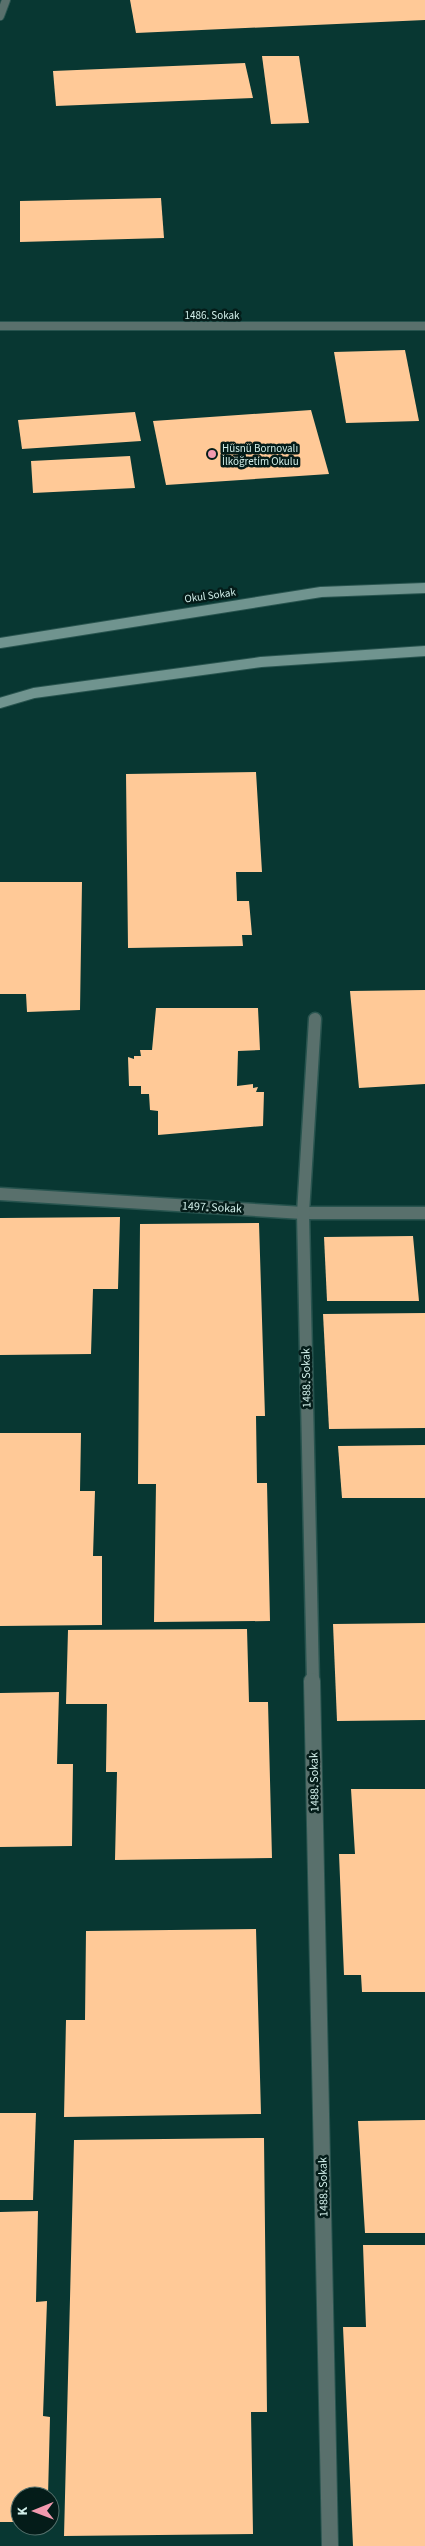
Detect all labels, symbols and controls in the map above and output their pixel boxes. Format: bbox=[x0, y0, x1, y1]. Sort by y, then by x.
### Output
street label: 1486. Sokak bbox=[185, 308, 240, 323]
place label: Hüsnü Bornovalı İlköğretim Okulu bbox=[222, 441, 299, 469]
marker: Hüsnü Bornovalı İlköğretim Okulu bbox=[206, 448, 218, 460]
street label: Okul Sokak bbox=[183, 584, 237, 607]
street label: 1497. Sokak bbox=[182, 1197, 242, 1218]
street label: 1488. Sokak bbox=[297, 1348, 316, 1408]
street label: 1488. Sokak bbox=[305, 1752, 324, 1812]
street label: 1488. Sokak bbox=[314, 2157, 333, 2217]
north arrow bbox=[10, 2486, 60, 2536]
text: K bbox=[13, 2506, 33, 2516]

